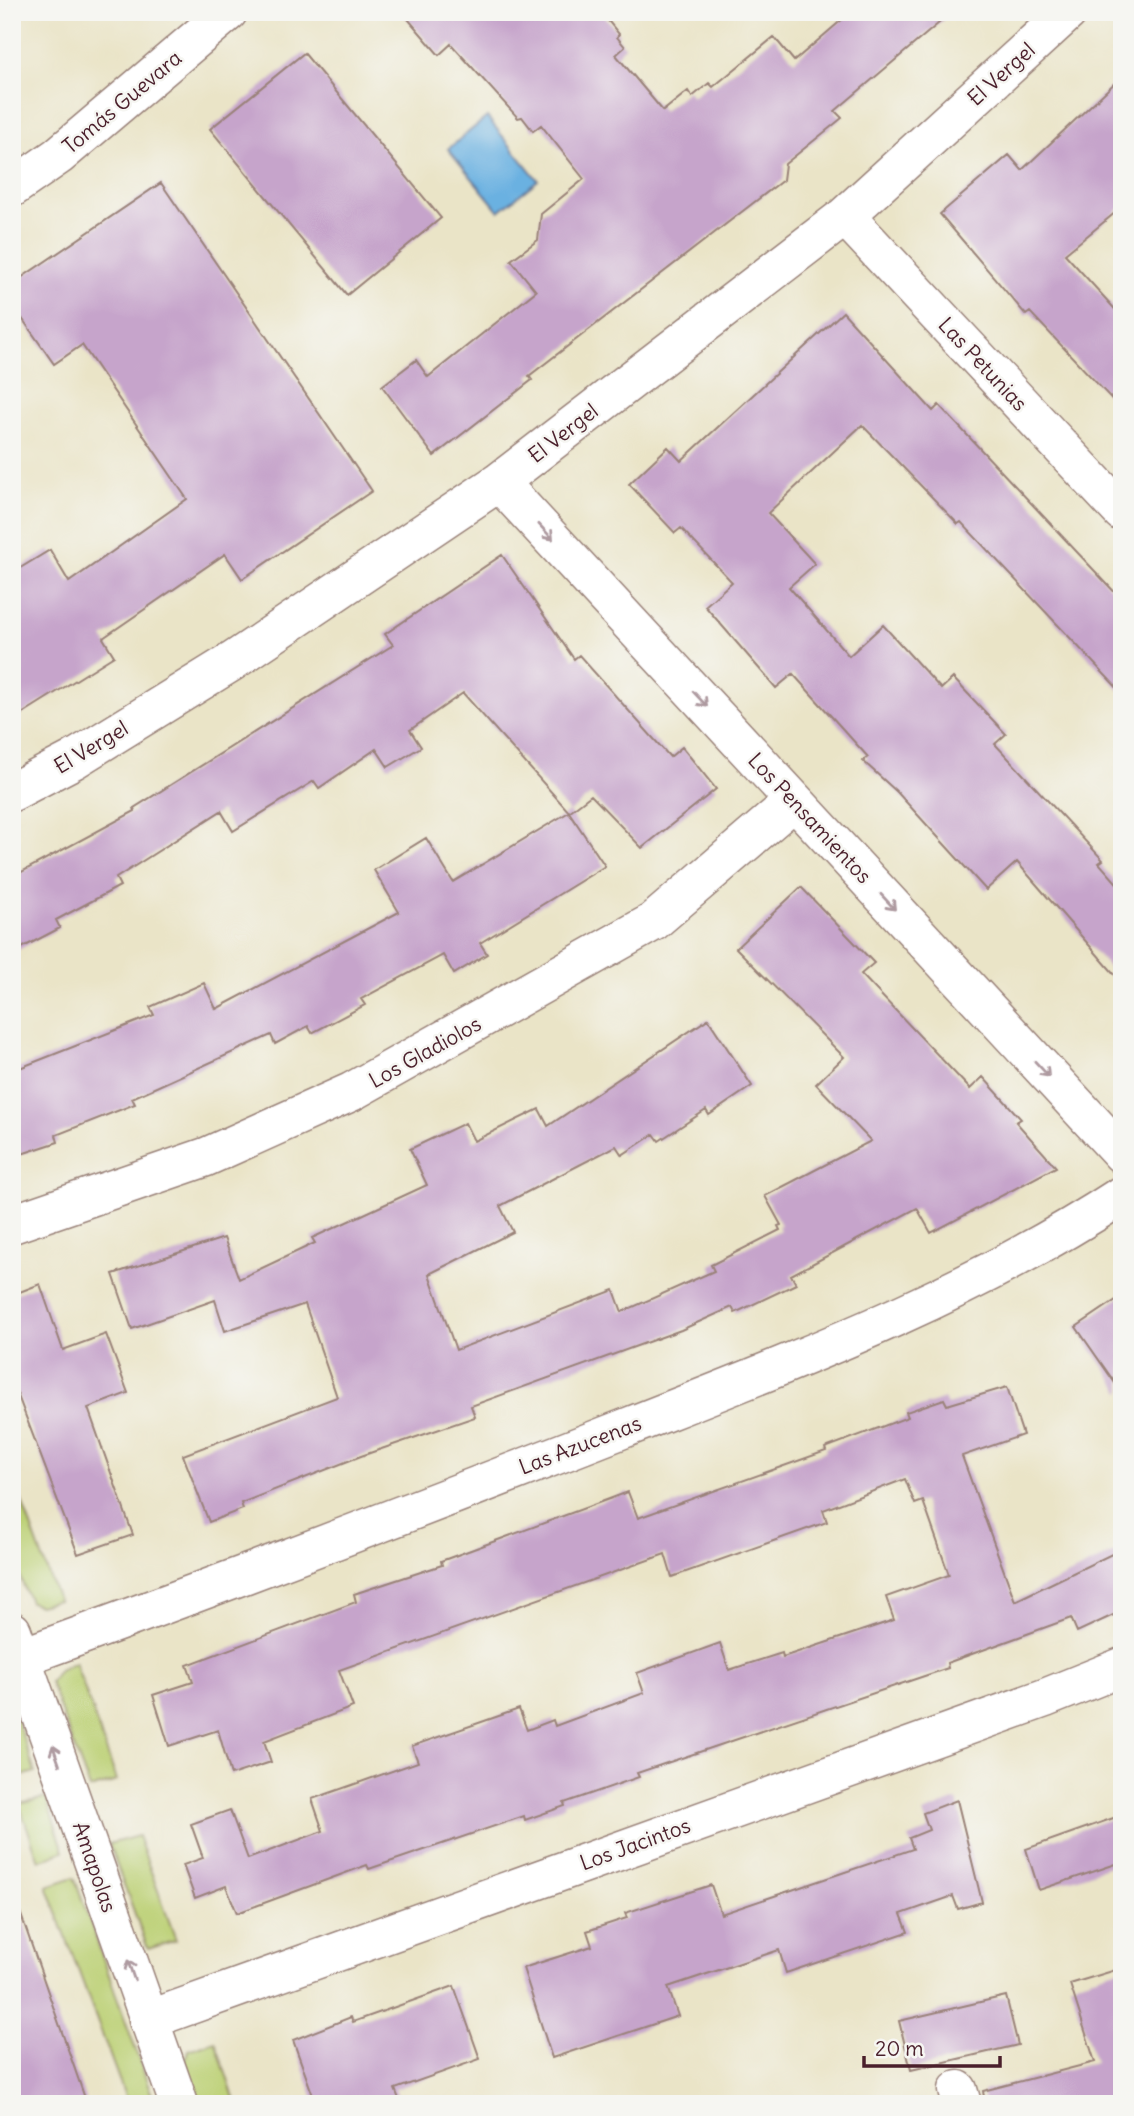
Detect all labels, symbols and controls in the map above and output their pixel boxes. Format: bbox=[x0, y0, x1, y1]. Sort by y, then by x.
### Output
street label: El Vergel bbox=[962, 37, 1040, 111]
street label: Tomás Guevara bbox=[57, 44, 187, 160]
street label: Las Petunias bbox=[933, 311, 1033, 417]
street label: El Vergel bbox=[522, 397, 604, 469]
one-way arrow bbox=[537, 523, 554, 540]
one-way arrow bbox=[692, 690, 708, 708]
street label: El Vergel bbox=[49, 714, 133, 780]
street label: Los Pensamientos bbox=[742, 747, 878, 889]
one-way arrow bbox=[879, 893, 896, 910]
street label: Los Gladiolos bbox=[364, 1010, 486, 1094]
one-way arrow bbox=[1034, 1060, 1051, 1077]
street label: Las Azucenas bbox=[515, 1409, 645, 1481]
one-way arrow bbox=[49, 1745, 61, 1767]
street label: Los Jacintos bbox=[576, 1812, 694, 1876]
street label: Amapolas bbox=[67, 1818, 123, 1916]
one-way arrow bbox=[124, 1960, 136, 1982]
scale bar bbox=[864, 2025, 1001, 2069]
text: 20 m bbox=[875, 2035, 924, 2062]

